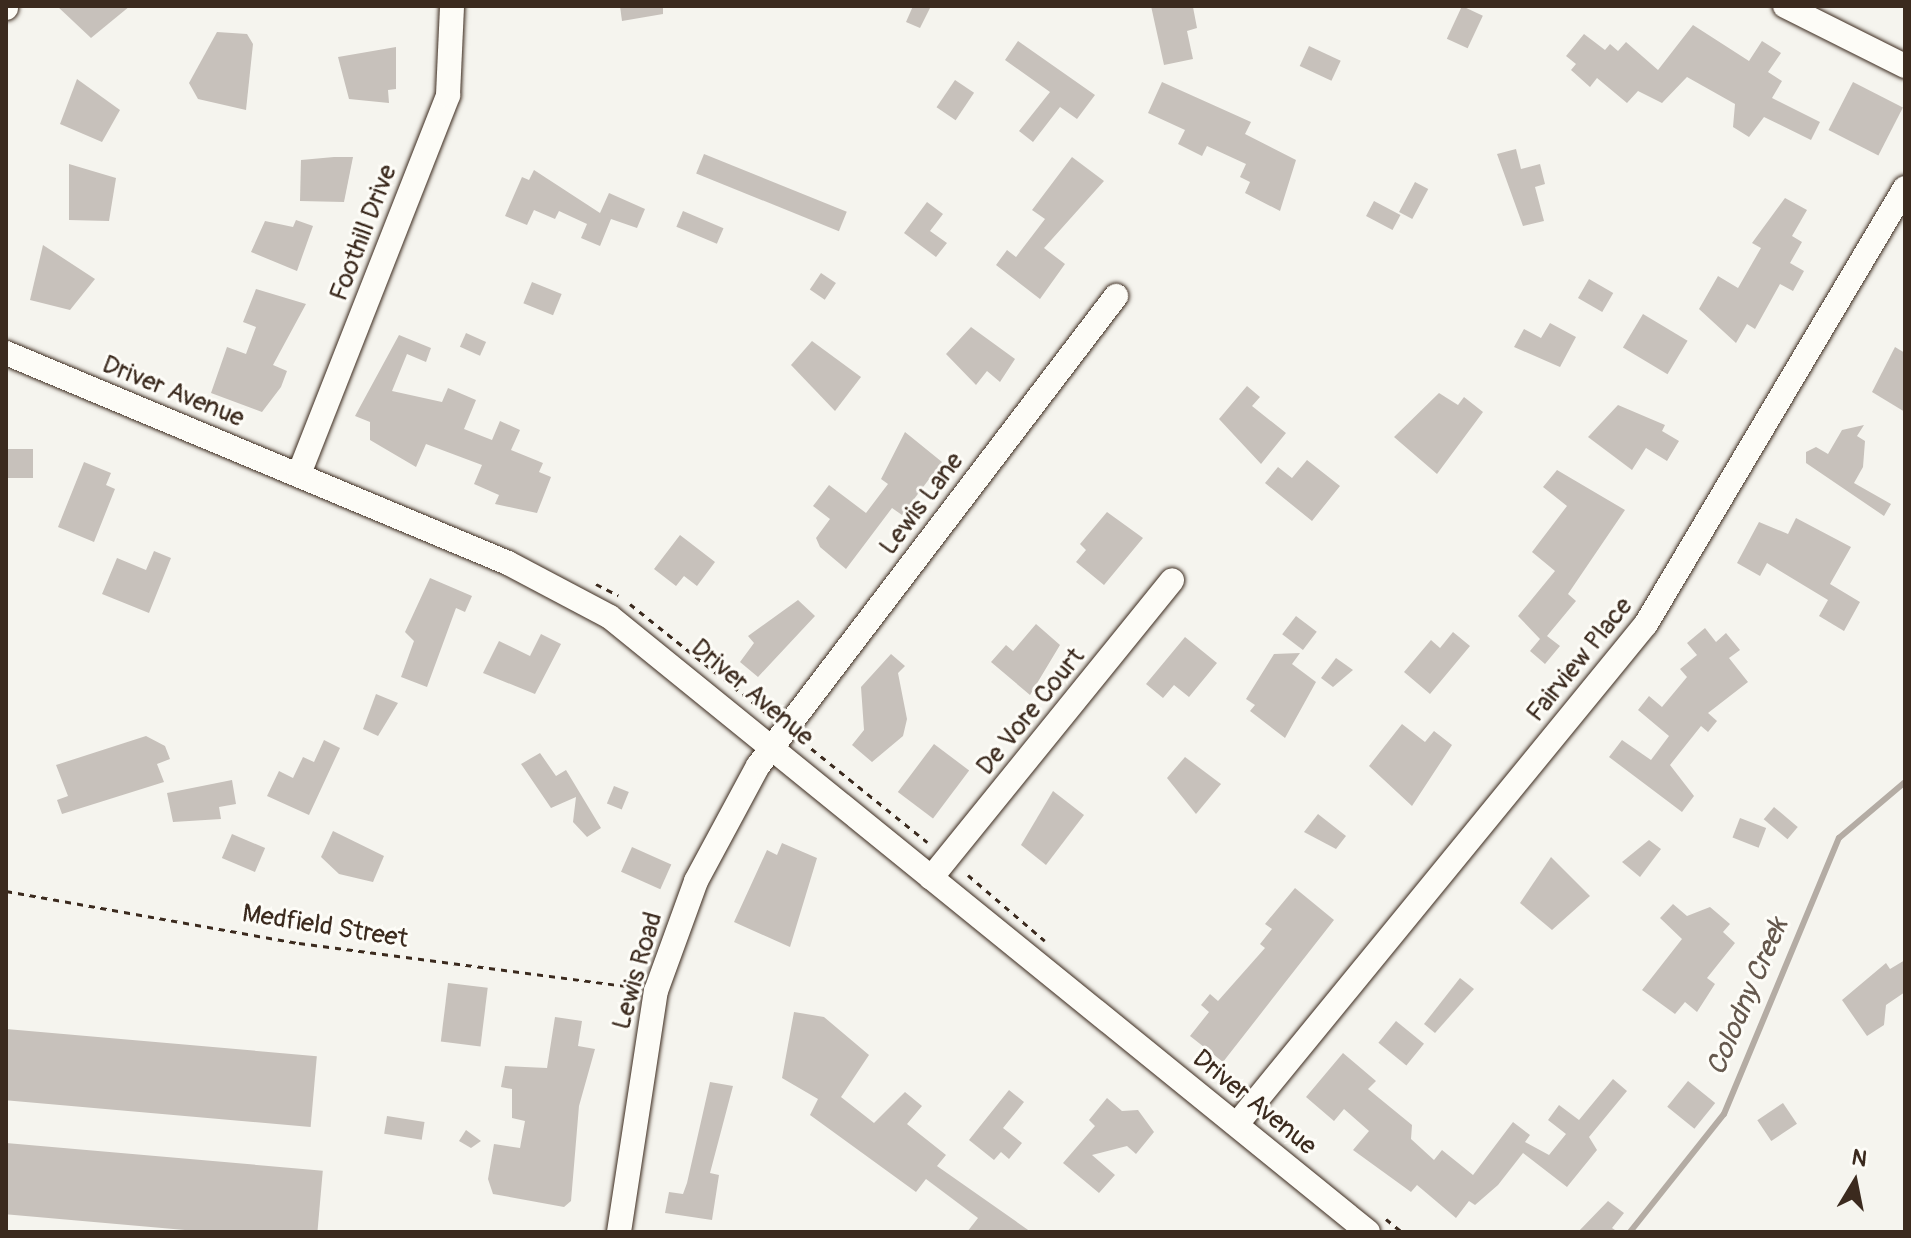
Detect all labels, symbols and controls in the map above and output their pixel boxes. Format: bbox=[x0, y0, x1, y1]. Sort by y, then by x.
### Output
street label: Foothill Drive bbox=[324, 160, 404, 306]
street label: Driver Avenue bbox=[97, 349, 249, 435]
street label: Lewis Lane bbox=[873, 447, 971, 561]
street label: Fairview Place bbox=[1520, 591, 1640, 729]
street label: Driver Avenue bbox=[684, 633, 820, 753]
street label: De Vore Court bbox=[970, 642, 1092, 782]
street label: Medfield Street bbox=[240, 899, 410, 955]
street label: Lewis Road bbox=[606, 909, 670, 1033]
water label: Colodny Creek bbox=[1700, 914, 1796, 1080]
street label: Driver Avenue bbox=[1186, 1044, 1322, 1162]
north arrow bbox=[1815, 1142, 1895, 1222]
text: N bbox=[1849, 1143, 1869, 1173]

